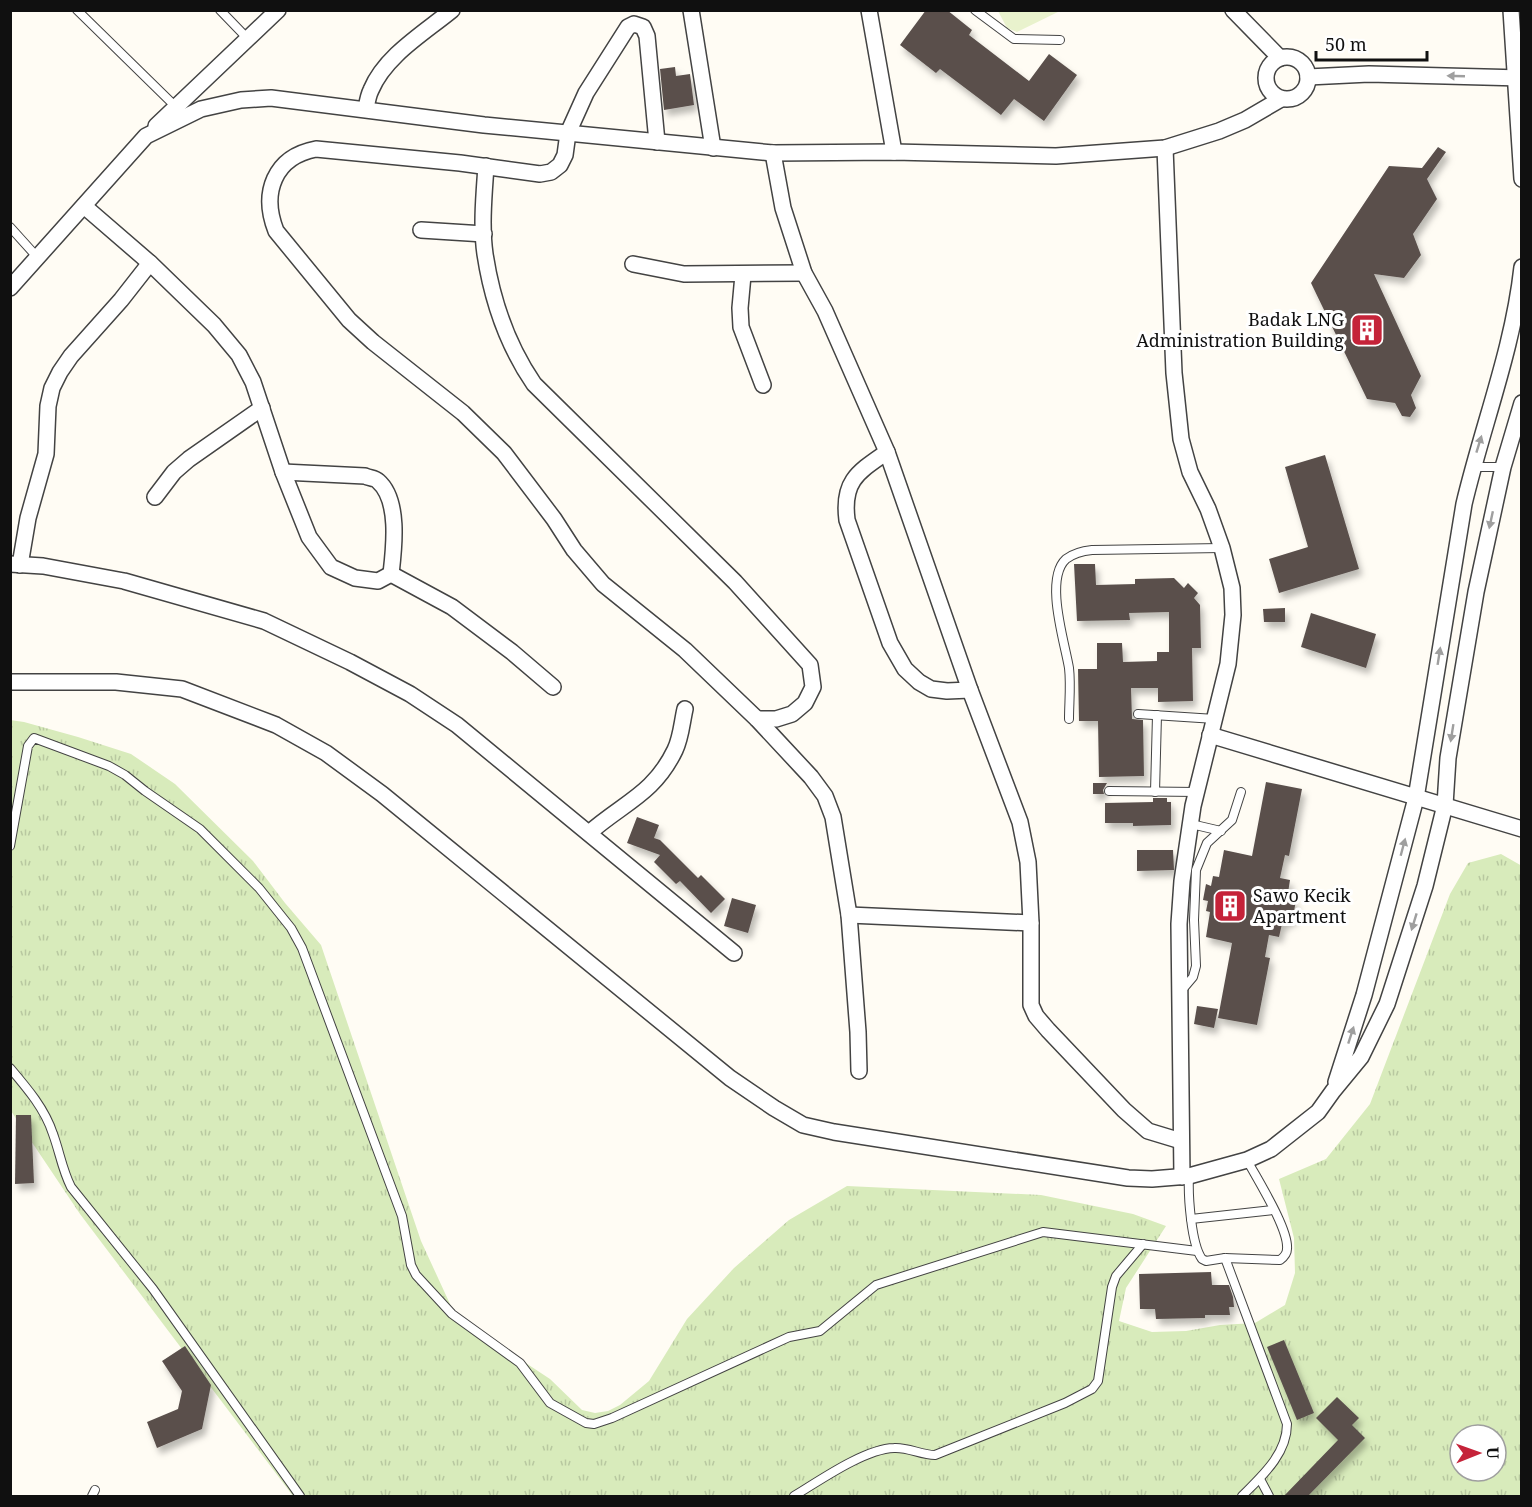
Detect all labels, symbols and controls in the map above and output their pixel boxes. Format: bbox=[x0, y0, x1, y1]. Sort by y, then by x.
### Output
scale bar bbox=[1316, 24, 1427, 62]
text: 50 m bbox=[1325, 32, 1367, 56]
one-way arrow bbox=[1446, 71, 1465, 81]
place label: Badak LNG Administration Building bbox=[1136, 307, 1344, 352]
building icon: Badak LNG Administration Building bbox=[1349, 312, 1385, 348]
one-way arrow bbox=[1475, 435, 1485, 453]
one-way arrow bbox=[1486, 511, 1496, 530]
one-way arrow bbox=[1435, 646, 1444, 665]
one-way arrow bbox=[1447, 723, 1456, 742]
one-way arrow bbox=[1399, 838, 1409, 856]
place label: Sawo Kecik Apartment bbox=[1253, 883, 1351, 928]
building icon: Sawo Kecik Apartment bbox=[1212, 888, 1248, 924]
one-way arrow bbox=[1409, 913, 1418, 931]
one-way arrow bbox=[1347, 1026, 1356, 1044]
north arrow bbox=[1448, 1423, 1508, 1483]
text: U bbox=[1482, 1447, 1504, 1459]

